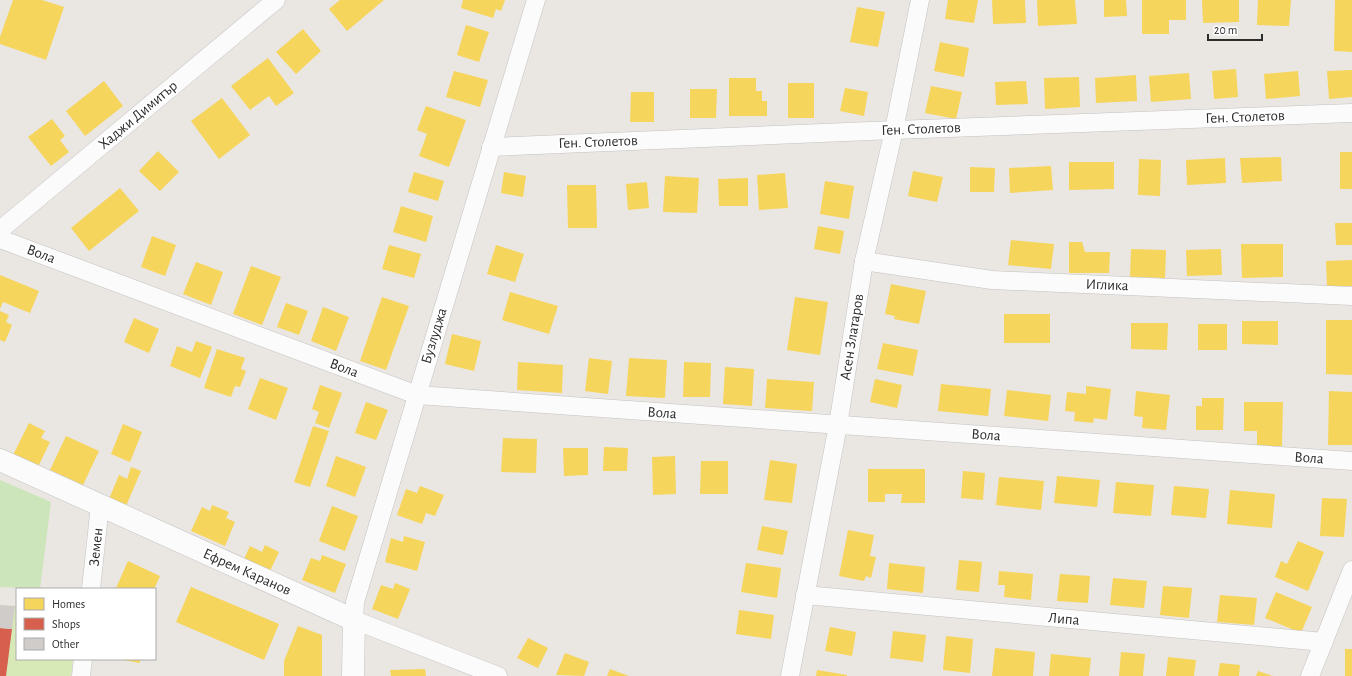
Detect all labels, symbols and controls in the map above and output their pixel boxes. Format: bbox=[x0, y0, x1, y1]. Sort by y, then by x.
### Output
scale bar bbox=[1208, 16, 1262, 42]
text: 20 m bbox=[1214, 24, 1237, 36]
street label: Хаджи Димитър bbox=[96, 78, 181, 152]
street label: Ген. Столетов bbox=[1205, 108, 1285, 126]
street label: Ген. Столетов bbox=[881, 120, 961, 138]
street label: Ген. Столетов bbox=[558, 133, 638, 151]
street label: Вола bbox=[25, 242, 57, 266]
street label: Иглика bbox=[1085, 277, 1129, 293]
street label: Асен Златаров bbox=[838, 293, 866, 381]
street label: Бузлуджа bbox=[418, 306, 450, 366]
street label: Вола bbox=[328, 356, 360, 380]
street label: Вола bbox=[647, 404, 677, 422]
street label: Вола bbox=[971, 426, 1001, 444]
street label: Вола bbox=[1294, 449, 1324, 467]
street label: Земен bbox=[87, 527, 105, 567]
street label: Ефрем Каранов bbox=[201, 546, 293, 598]
legend bbox=[16, 588, 156, 660]
text: Homes bbox=[52, 598, 85, 610]
street label: Липа bbox=[1048, 610, 1080, 628]
text: Shops bbox=[52, 618, 80, 630]
text: Other bbox=[52, 638, 79, 650]

